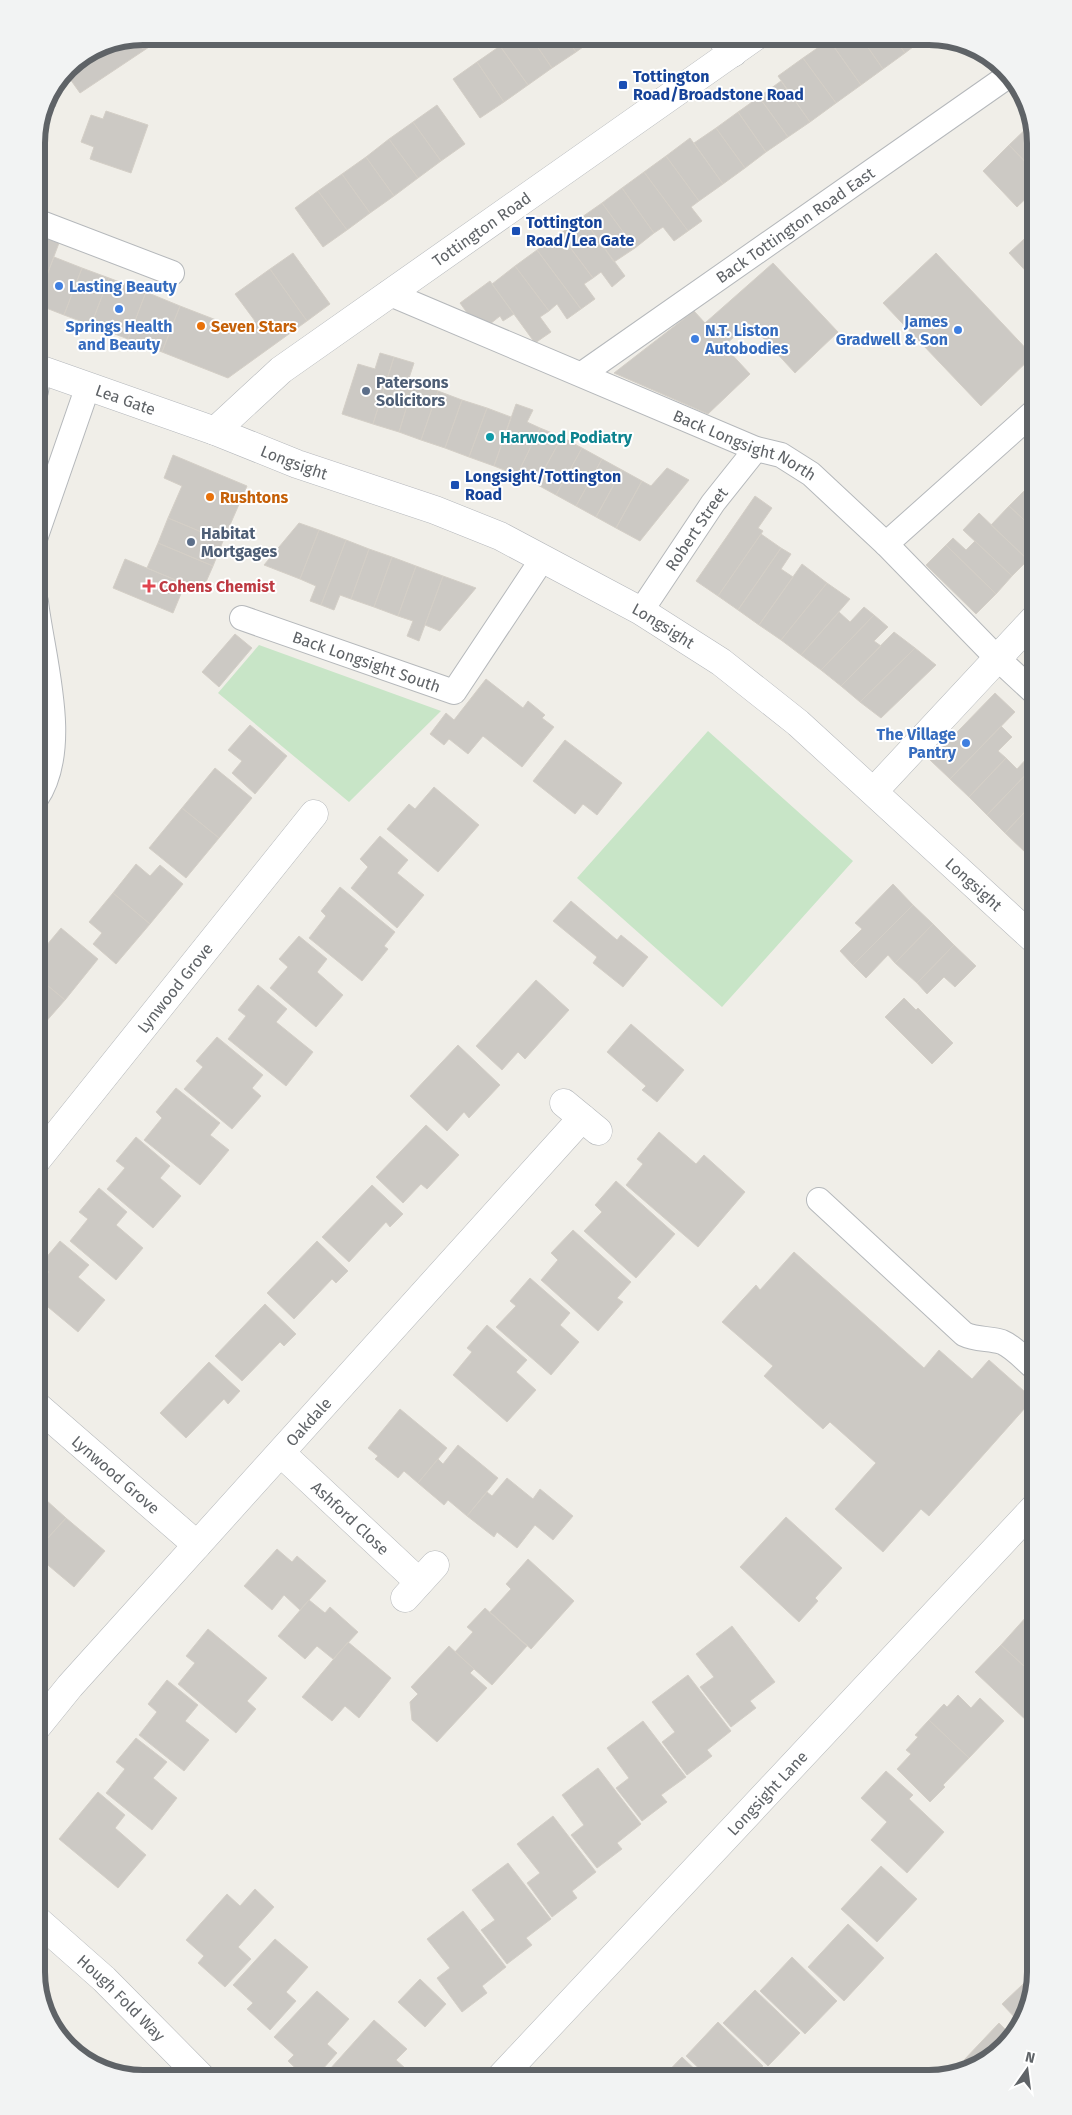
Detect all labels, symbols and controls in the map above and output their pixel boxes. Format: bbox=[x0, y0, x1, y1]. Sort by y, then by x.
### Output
place label: Tottington Road/Broadstone Road bbox=[633, 67, 804, 104]
marker: Tottington Road/Broadstone Road bbox=[617, 79, 629, 91]
street label: Back Tottington Road East bbox=[712, 163, 878, 287]
street label: Tottington Road bbox=[429, 188, 534, 270]
place label: Tottington Road/Lea Gate bbox=[526, 213, 635, 250]
marker: Tottington Road/Lea Gate bbox=[510, 225, 522, 237]
place label: Lasting Beauty bbox=[69, 277, 177, 296]
marker: Lasting Beauty bbox=[53, 280, 65, 292]
marker: Springs Health and Beauty bbox=[113, 303, 125, 315]
place label: James Gradwell & Son bbox=[836, 312, 948, 349]
place label: Springs Health and Beauty bbox=[65, 317, 173, 354]
place label: Seven Stars bbox=[211, 317, 297, 336]
marker: Seven Stars bbox=[195, 320, 207, 332]
place label: N.T. Liston Autobodies bbox=[704, 321, 789, 358]
marker: James Gradwell & Son bbox=[952, 324, 964, 336]
marker: N.T. Liston Autobodies bbox=[689, 333, 701, 345]
place label: Patersons Solicitors bbox=[376, 373, 449, 410]
street label: Lea Gate bbox=[93, 380, 158, 419]
marker: Patersons Solicitors bbox=[360, 385, 372, 397]
street label: Back Longsight North bbox=[670, 406, 820, 484]
place label: Harwood Podiatry bbox=[500, 428, 633, 447]
marker: Harwood Podiatry bbox=[484, 431, 496, 443]
street label: Longsight bbox=[258, 441, 330, 483]
place label: Longsight/Tottington Road bbox=[465, 467, 621, 504]
marker: Longsight/Tottington Road bbox=[449, 479, 461, 491]
street label: Robert Street bbox=[661, 483, 732, 574]
place label: Rushtons bbox=[220, 488, 288, 507]
marker: Rushtons bbox=[204, 491, 216, 503]
place label: Habitat Mortgages bbox=[201, 524, 278, 561]
marker: Habitat Mortgages bbox=[185, 536, 197, 548]
place label: Cohens Chemist bbox=[159, 577, 276, 596]
marker: Cohens Chemist bbox=[143, 580, 155, 592]
street label: Longsight bbox=[629, 599, 698, 652]
street label: Back Longsight South bbox=[290, 627, 443, 696]
place label: The Village Pantry bbox=[877, 725, 957, 762]
marker: The Village Pantry bbox=[960, 737, 972, 749]
street label: Longsight bbox=[942, 853, 1006, 915]
street label: Lynwood Grove bbox=[133, 939, 217, 1037]
street label: Oakdale bbox=[281, 1393, 335, 1450]
street label: Lynwood Grove bbox=[68, 1431, 164, 1518]
street label: Ashford Close bbox=[308, 1477, 393, 1559]
street label: Longsight Lane bbox=[723, 1747, 811, 1839]
street label: Hough Fold Way bbox=[73, 1950, 169, 2045]
north arrow bbox=[1002, 2045, 1052, 2095]
text: N bbox=[1023, 2048, 1037, 2067]

